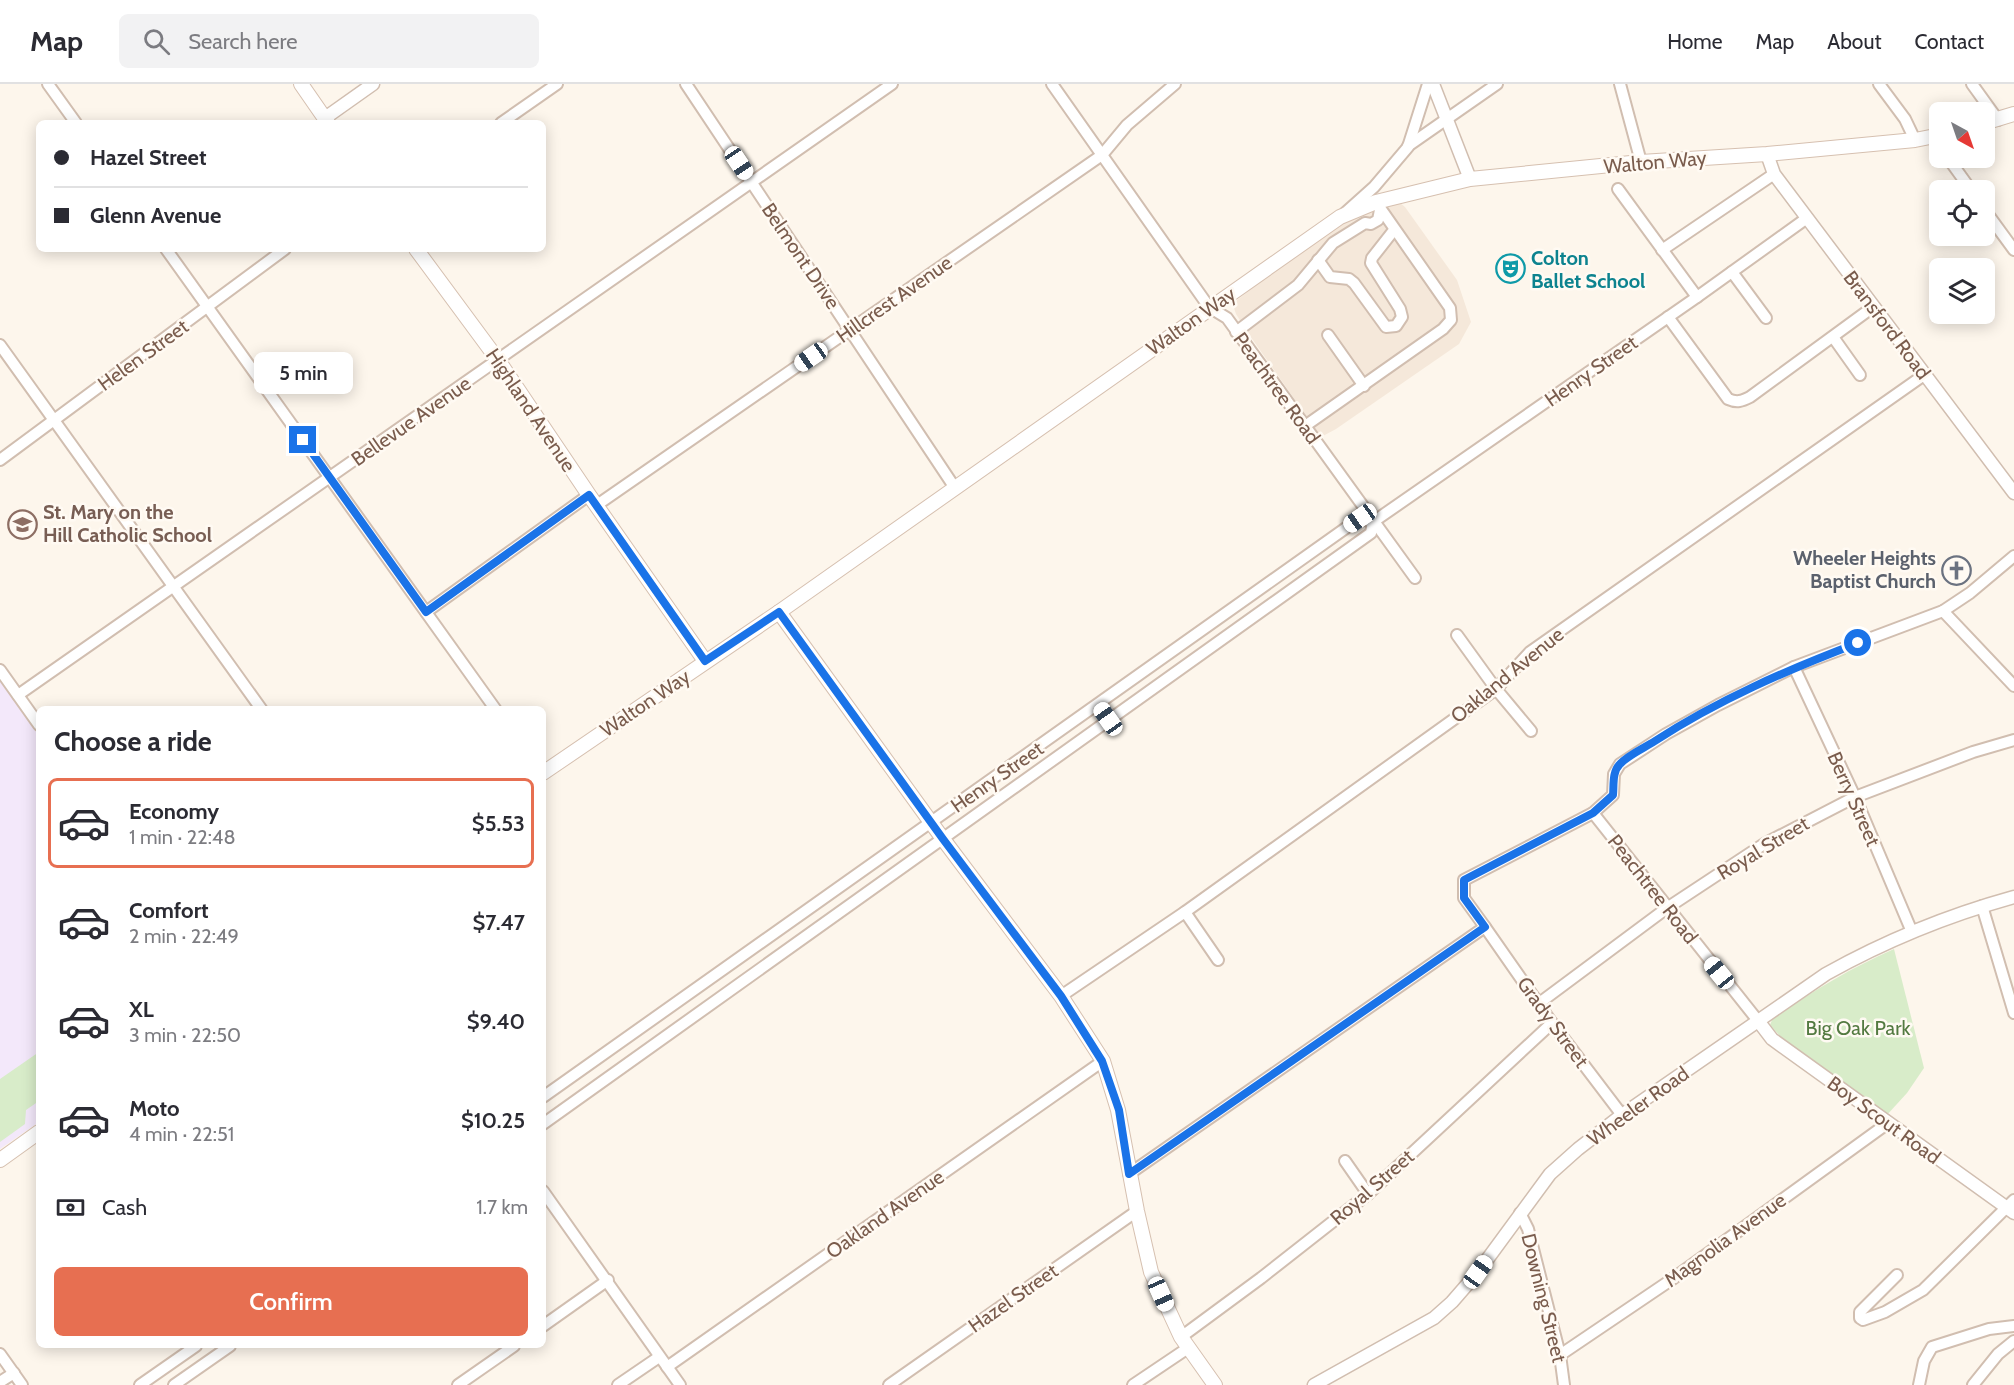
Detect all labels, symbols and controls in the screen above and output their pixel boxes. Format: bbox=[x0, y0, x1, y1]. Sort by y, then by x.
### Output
search box bbox=[119, 14, 539, 68]
text: Map bbox=[30, 24, 83, 58]
icon: search bbox=[140, 25, 173, 58]
text: Search here bbox=[188, 28, 297, 55]
text: Home bbox=[1667, 29, 1723, 54]
text: Map bbox=[1756, 29, 1794, 54]
text: About bbox=[1827, 29, 1881, 54]
text: Contact bbox=[1914, 29, 1984, 54]
north arrow bbox=[1929, 102, 1995, 168]
map controls bbox=[1929, 102, 1995, 324]
car bbox=[721, 143, 757, 183]
text: Hazel Street bbox=[90, 144, 206, 171]
street label: Walton Way bbox=[1603, 146, 1707, 178]
button: locate bbox=[1929, 180, 1995, 246]
street label: Belmont Drive bbox=[757, 198, 845, 314]
text: Glenn Avenue bbox=[90, 202, 221, 229]
place label: Colton Ballet School bbox=[1531, 246, 1645, 293]
street label: Hillcrest Avenue bbox=[831, 250, 957, 348]
theatre icon: Colton Ballet School bbox=[1494, 253, 1526, 285]
button: layers bbox=[1929, 258, 1995, 324]
street label: Bransford Road bbox=[1838, 266, 1936, 384]
street label: Walton Way bbox=[1142, 282, 1240, 360]
street label: Helen Street bbox=[93, 314, 193, 396]
street label: Peachtree Road bbox=[1229, 328, 1325, 448]
street label: Henry Street bbox=[1540, 330, 1642, 412]
car bbox=[791, 339, 831, 375]
street label: Highland Avenue bbox=[481, 344, 581, 476]
callout: 5 min bbox=[254, 353, 352, 395]
text: 5 min bbox=[279, 361, 328, 385]
street label: Bellevue Avenue bbox=[347, 371, 475, 471]
route end bbox=[289, 426, 316, 453]
place label: St. Mary on the Hill Catholic School bbox=[43, 500, 212, 547]
car bbox=[1340, 500, 1380, 536]
school or university icon: St. Mary on the Hill Catholic School bbox=[6, 508, 38, 540]
place label: Wheeler Heights Baptist Church bbox=[1793, 546, 1936, 593]
church icon: Wheeler Heights Baptist Church bbox=[1941, 554, 1973, 586]
street label: Oakland Avenue bbox=[1446, 622, 1568, 728]
route start bbox=[1844, 629, 1871, 656]
street label: Walton Way bbox=[596, 664, 694, 742]
car bbox=[1090, 699, 1126, 739]
text: Choose a ride bbox=[54, 725, 212, 758]
street label: Henry Street bbox=[946, 736, 1048, 818]
street label: Berry Street bbox=[1823, 748, 1886, 850]
icon: car bbox=[57, 796, 111, 850]
text: Economy bbox=[129, 798, 219, 825]
text: $5.53 bbox=[472, 810, 525, 837]
street label: Royal Street bbox=[1713, 811, 1813, 885]
text: 1 min · 22:48 bbox=[129, 825, 236, 849]
street label: Peachtree Road bbox=[1603, 830, 1703, 948]
icon: car bbox=[57, 895, 111, 949]
text: Comfort bbox=[129, 897, 208, 924]
text: $7.47 bbox=[473, 909, 525, 936]
text: 2 min · 22:49 bbox=[129, 924, 239, 948]
car bbox=[1701, 953, 1737, 993]
street label: Grady Street bbox=[1512, 972, 1594, 1072]
icon: car bbox=[57, 994, 111, 1048]
text: XL bbox=[129, 996, 154, 1023]
text: $9.40 bbox=[467, 1008, 525, 1035]
park label: Big Oak Park bbox=[1806, 1016, 1910, 1040]
text: 3 min · 22:50 bbox=[129, 1023, 241, 1047]
street label: Wheeler Road bbox=[1583, 1061, 1693, 1151]
street label: Boy Scout Road bbox=[1823, 1071, 1945, 1169]
icon: car bbox=[57, 1093, 111, 1147]
text: Moto bbox=[129, 1095, 180, 1122]
text: $10.25 bbox=[461, 1107, 525, 1134]
text: 4 min · 22:51 bbox=[129, 1122, 234, 1146]
street label: Royal Street bbox=[1325, 1144, 1419, 1230]
street label: Oakland Avenue bbox=[821, 1165, 949, 1263]
street label: Magnolia Avenue bbox=[1660, 1188, 1790, 1292]
icon: cash bbox=[54, 1191, 87, 1224]
text: Cash bbox=[102, 1194, 147, 1221]
text: 1.7 km bbox=[476, 1195, 528, 1219]
street label: Downing Street bbox=[1516, 1231, 1572, 1365]
car bbox=[1460, 1252, 1496, 1292]
street label: Hazel Street bbox=[964, 1258, 1063, 1338]
button: Confirm bbox=[54, 1267, 528, 1336]
car bbox=[1145, 1274, 1177, 1314]

